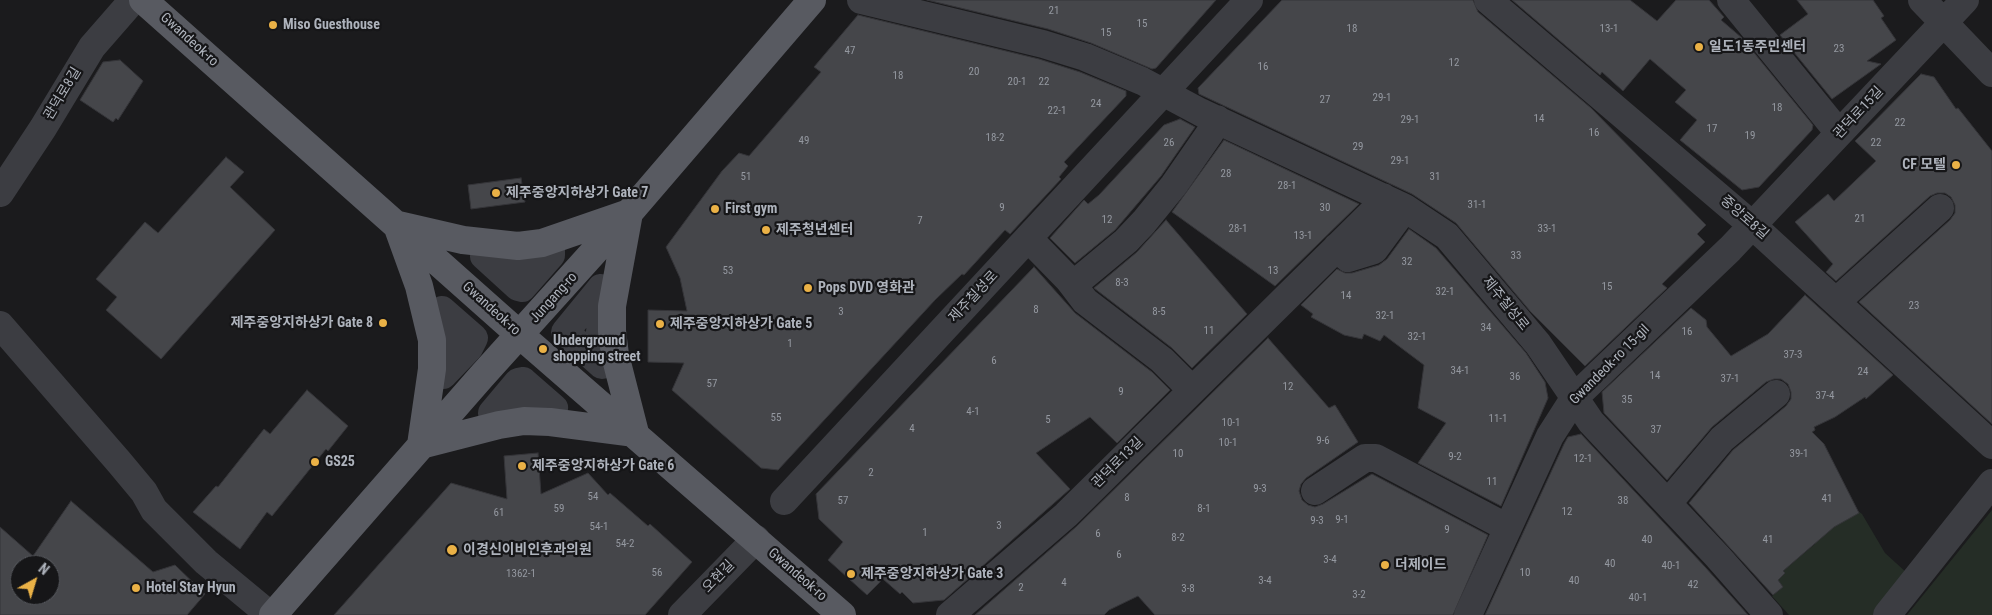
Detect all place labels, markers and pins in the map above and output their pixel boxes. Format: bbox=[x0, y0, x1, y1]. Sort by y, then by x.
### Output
place label: Miso Guesthouse bbox=[283, 17, 380, 33]
marker: Miso Guesthouse bbox=[267, 19, 279, 31]
place label: 일도1동주민센터 bbox=[1709, 39, 1806, 55]
marker: 일도1동주민센터 bbox=[1693, 41, 1705, 53]
place label: CF 모텔 bbox=[1902, 157, 1946, 173]
marker: CF 모텔 bbox=[1950, 159, 1962, 171]
place label: 제주중앙지하상가 Gate 7 bbox=[506, 185, 648, 201]
marker: 제주중앙지하상가 Gate 7 bbox=[490, 187, 502, 199]
place label: First gym bbox=[725, 201, 777, 217]
marker: First gym bbox=[709, 203, 721, 215]
place label: 제주청년센터 bbox=[776, 222, 853, 238]
marker: 제주청년센터 bbox=[760, 224, 772, 236]
place label: Pops DVD 영화관 bbox=[818, 280, 915, 296]
marker: Pops DVD 영화관 bbox=[802, 282, 814, 294]
place label: 제주중앙지하상가 Gate 8 bbox=[231, 315, 373, 331]
place label: 제주중앙지하상가 Gate 5 bbox=[670, 316, 812, 332]
marker: 제주중앙지하상가 Gate 8 bbox=[377, 317, 389, 329]
marker: 제주중앙지하상가 Gate 5 bbox=[654, 318, 666, 330]
place label: Underground shopping street bbox=[553, 333, 641, 366]
marker: Underground shopping street bbox=[537, 343, 549, 355]
place label: GS25 bbox=[325, 454, 355, 470]
marker: GS25 bbox=[309, 456, 321, 468]
place label: 제주중앙지하상가 Gate 6 bbox=[532, 458, 674, 474]
marker: 제주중앙지하상가 Gate 6 bbox=[516, 460, 528, 472]
place label: 이경신이비인후과의원 bbox=[463, 542, 592, 558]
marker: 이경신이비인후과의원 bbox=[445, 543, 459, 557]
place label: 더제이드 bbox=[1395, 557, 1447, 573]
marker: 더제이드 bbox=[1379, 559, 1391, 571]
place label: 제주중앙지하상가 Gate 3 bbox=[861, 566, 1003, 582]
marker: 제주중앙지하상가 Gate 3 bbox=[845, 568, 857, 580]
place label: Hotel Stay Hyun bbox=[146, 580, 236, 596]
marker: Hotel Stay Hyun bbox=[130, 582, 142, 594]

